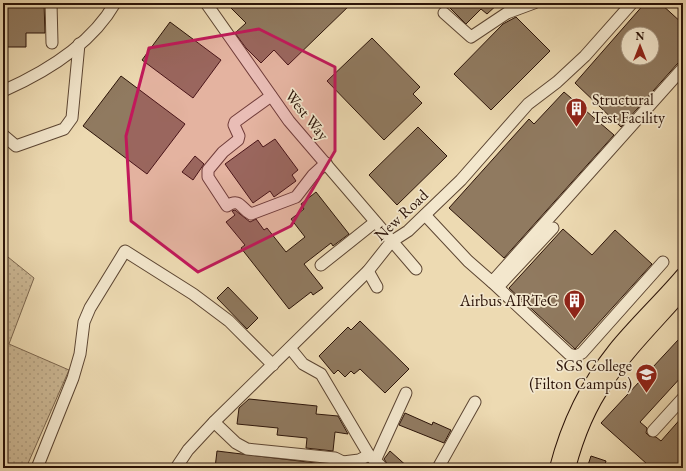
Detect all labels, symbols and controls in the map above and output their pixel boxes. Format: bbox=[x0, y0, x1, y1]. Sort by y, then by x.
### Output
north arrow bbox=[620, 26, 660, 66]
text: N bbox=[636, 29, 645, 43]
street label: West Way bbox=[280, 85, 334, 145]
place label: Structural Test Facility bbox=[592, 89, 666, 128]
building icon: Structural Test Facility bbox=[563, 95, 589, 128]
street label: New Road bbox=[369, 184, 433, 245]
building icon: Airbus AIRTeC bbox=[561, 287, 587, 320]
place label: Airbus AIRTeC bbox=[459, 290, 558, 311]
place label: SGS College (Filton Campus) bbox=[529, 355, 632, 394]
school or university icon: SGS College (Filton Campus) bbox=[634, 361, 660, 394]

